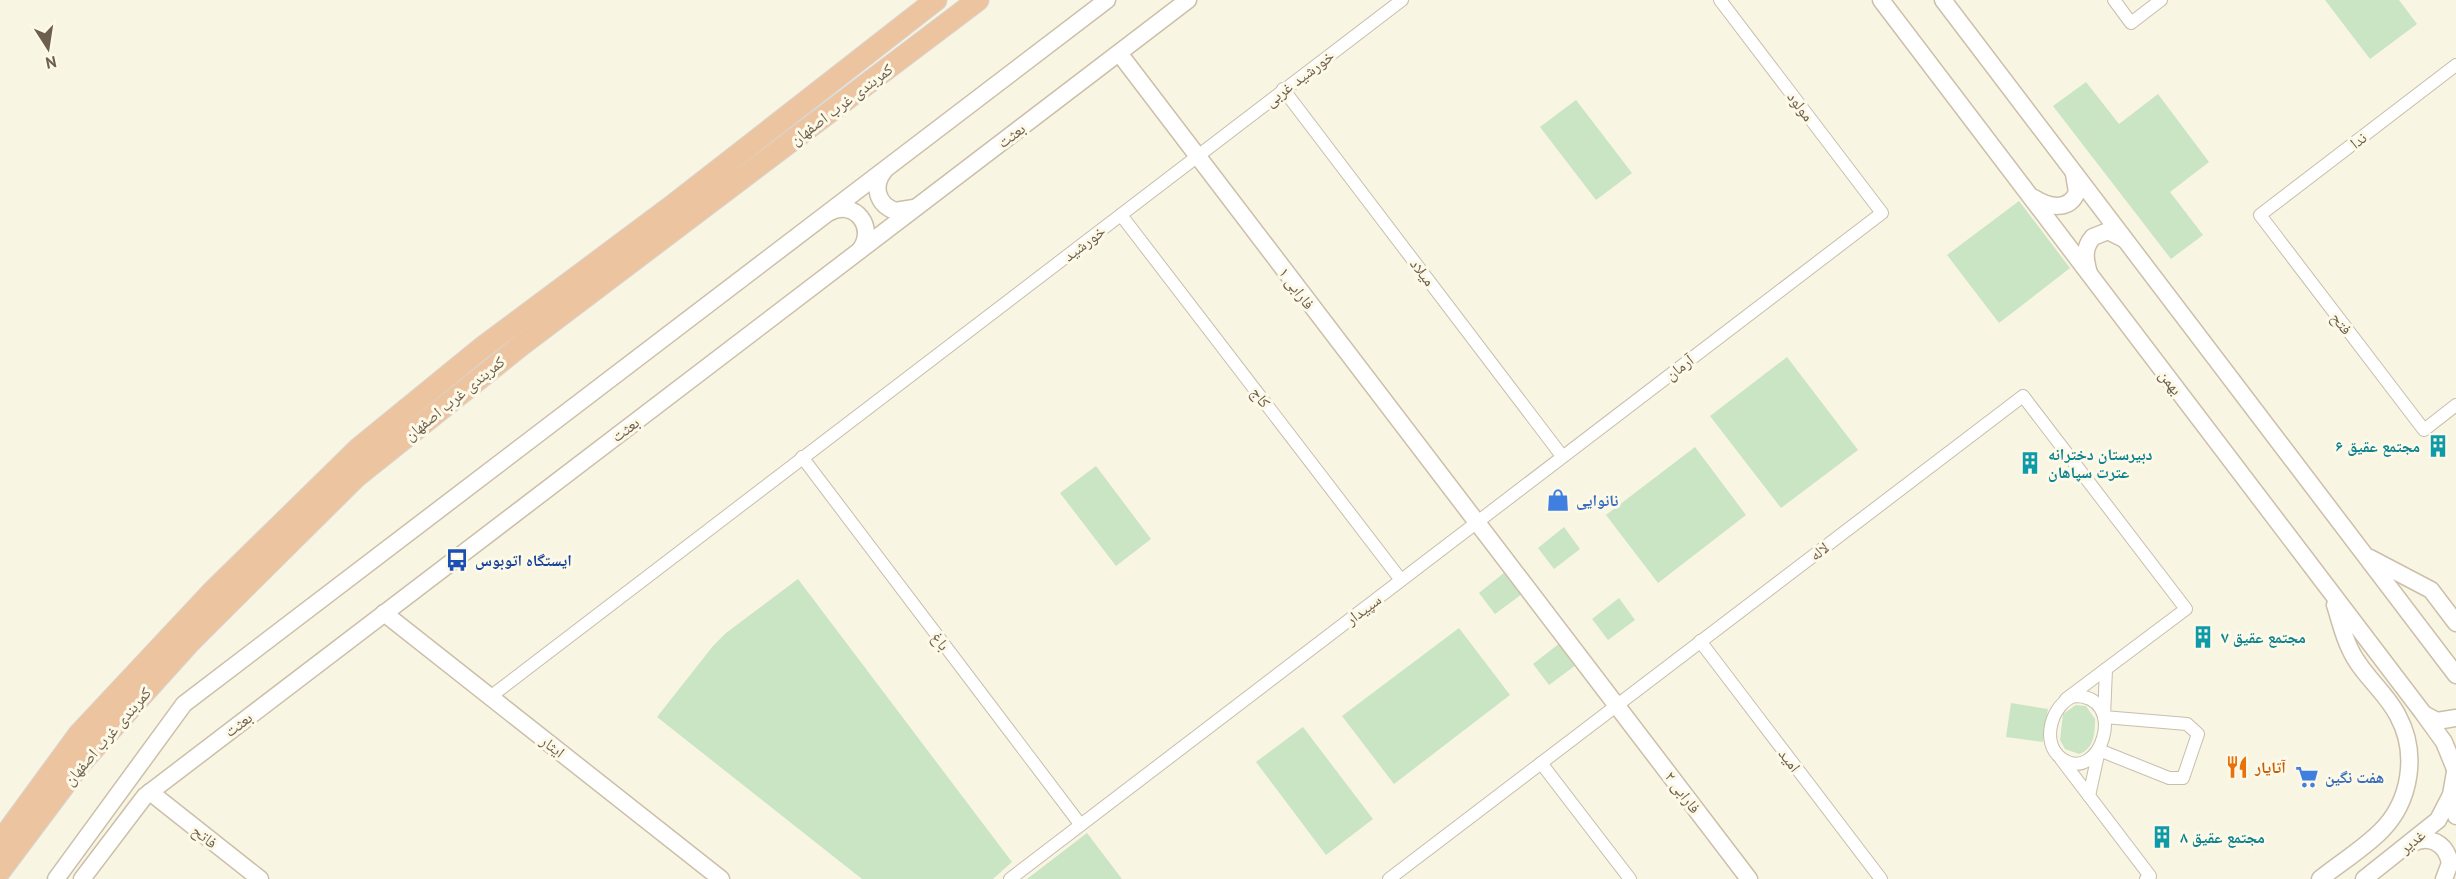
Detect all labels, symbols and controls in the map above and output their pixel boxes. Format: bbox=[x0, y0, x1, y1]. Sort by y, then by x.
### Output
north arrow bbox=[18, 18, 78, 78]
street label: خورشید غربی bbox=[1260, 45, 1338, 111]
text: N bbox=[44, 52, 58, 74]
street label: کمربندی غرب اصفهان bbox=[786, 59, 897, 150]
street label: مولود bbox=[1783, 87, 1819, 125]
street label: بعثت bbox=[993, 118, 1029, 152]
street label: ندا bbox=[2346, 127, 2370, 153]
street label: خورشید bbox=[1059, 221, 1109, 265]
street label: میلاد bbox=[1406, 254, 1440, 290]
street label: فارابی ۱ bbox=[1274, 263, 1319, 314]
street label: فتح bbox=[2326, 308, 2357, 339]
street label: آرمان bbox=[1661, 349, 1699, 385]
street label: کمربندی غرب اصفهان bbox=[400, 351, 509, 446]
street label: بهمن bbox=[2154, 365, 2187, 399]
street label: کاج bbox=[1246, 383, 1275, 412]
street label: بعثت bbox=[607, 412, 643, 446]
building icon: مجتمع عقیق ۶ bbox=[2425, 433, 2451, 459]
place label: مجتمع عقیق ۶ bbox=[2335, 436, 2420, 457]
place label: دبیرستان دخترانه عترت سپاهان bbox=[2048, 444, 2153, 482]
building icon: دبیرستان دخترانه عترت سپاهان bbox=[2017, 450, 2043, 476]
shop icon: نانوایی bbox=[1545, 487, 1571, 513]
place label: نانوایی bbox=[1576, 490, 1618, 510]
street label: لاله bbox=[1805, 537, 1833, 565]
bus stop icon: ایستگاه اتوبوس bbox=[444, 547, 470, 573]
place label: ایستگاه اتوبوس bbox=[475, 550, 572, 570]
street label: سپیدار bbox=[1340, 589, 1385, 630]
building icon: مجتمع عقیق ۷ bbox=[2190, 624, 2216, 650]
place label: مجتمع عقیق ۷ bbox=[2221, 627, 2306, 648]
street label: باغ bbox=[927, 628, 954, 655]
street label: کمربندی غرب اصفهان bbox=[59, 682, 156, 790]
street label: بعثت bbox=[220, 707, 256, 741]
street label: ایثار bbox=[536, 730, 569, 762]
street label: امید bbox=[1775, 744, 1805, 776]
restaurant icon: آتایار bbox=[2224, 754, 2250, 780]
place label: آتایار bbox=[2254, 757, 2286, 777]
supermarket icon: هفت نگین bbox=[2294, 764, 2320, 790]
street label: فارابی ۲ bbox=[1660, 767, 1705, 818]
place label: هفت نگین bbox=[2325, 767, 2384, 787]
street label: فاتح bbox=[188, 820, 222, 853]
building icon: مجتمع عقیق ۸ bbox=[2149, 824, 2175, 850]
street label: غدیر bbox=[2394, 825, 2429, 858]
place label: مجتمع عقیق ۸ bbox=[2180, 827, 2265, 848]

